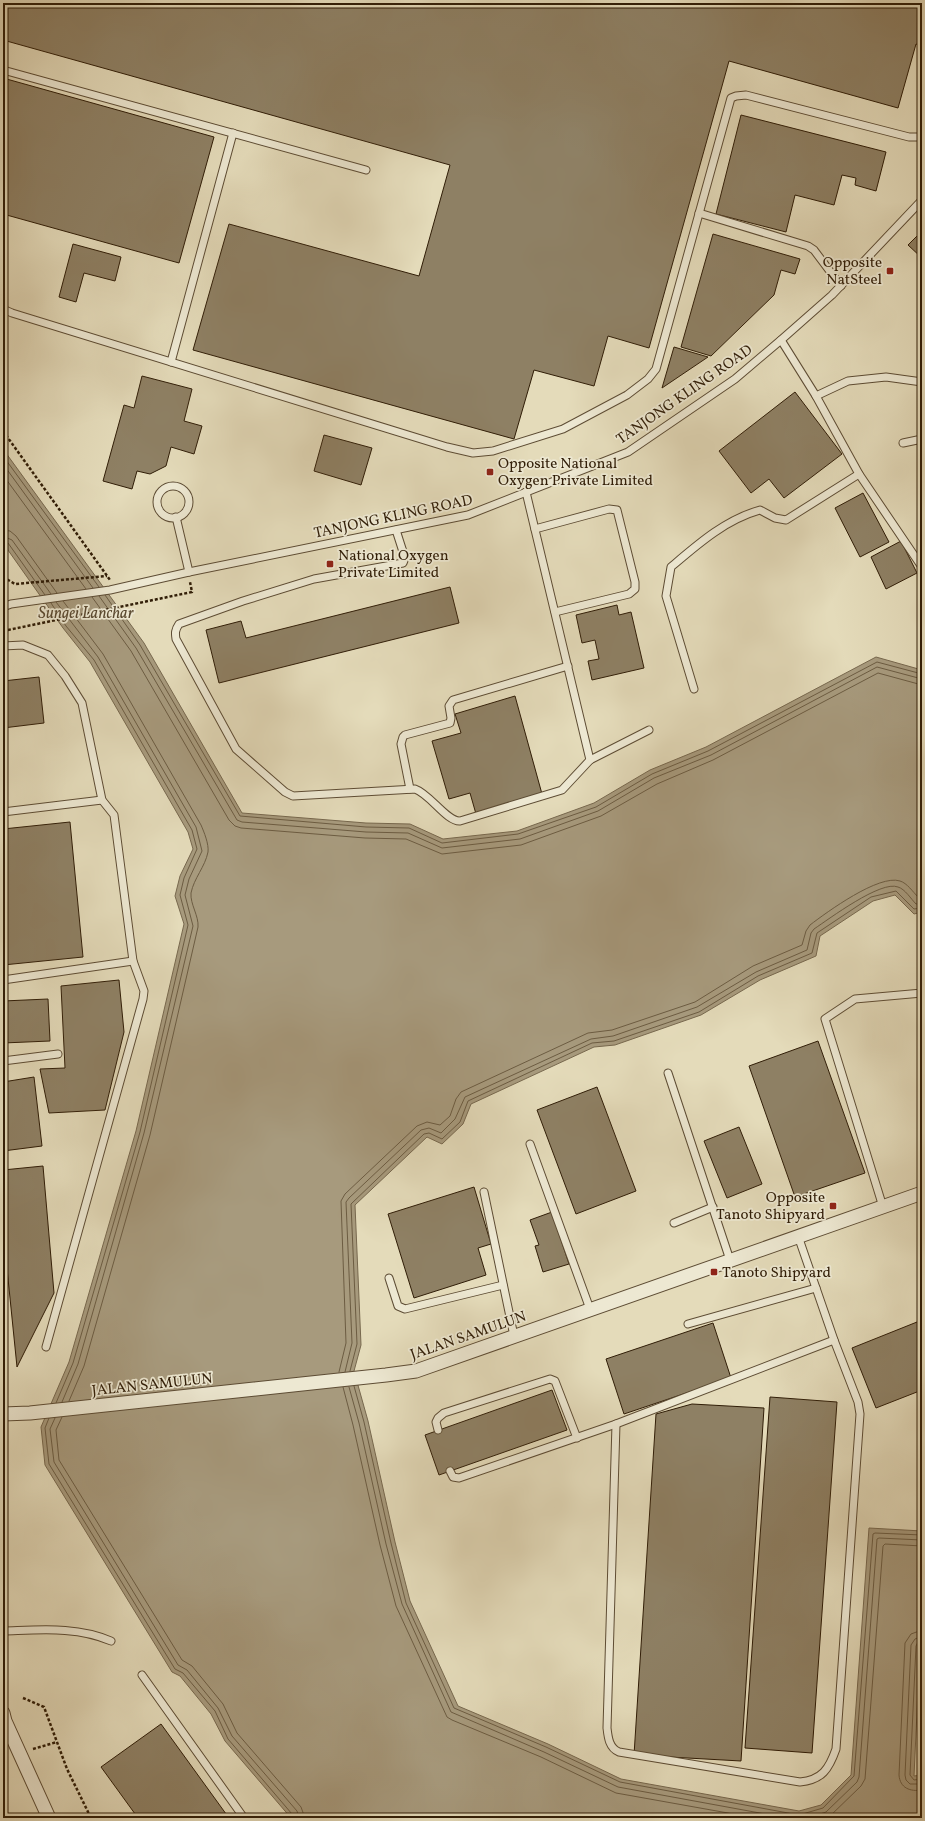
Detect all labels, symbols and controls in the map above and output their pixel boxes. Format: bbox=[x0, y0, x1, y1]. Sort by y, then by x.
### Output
place label: Opposite NatSteel bbox=[823, 253, 882, 291]
marker: Opposite NatSteel bbox=[885, 266, 895, 276]
street label: TANJONG KLING ROAD bbox=[613, 340, 757, 450]
place label: Opposite National Oxygen Private Limited bbox=[498, 454, 653, 492]
marker: Opposite National Oxygen Private Limited bbox=[485, 467, 495, 477]
street label: TANJONG KLING ROAD bbox=[312, 490, 475, 545]
place label: National Oxygen Private Limited bbox=[338, 546, 449, 584]
marker: National Oxygen Private Limited bbox=[325, 559, 335, 569]
water label: Sungei Lanchar bbox=[38, 603, 135, 625]
place label: Opposite Tanoto Shipyard bbox=[716, 1188, 825, 1226]
marker: Opposite Tanoto Shipyard bbox=[828, 1201, 838, 1211]
place label: Tanoto Shipyard bbox=[722, 1263, 831, 1284]
marker: Tanoto Shipyard bbox=[709, 1267, 719, 1277]
street label: JALAN SAMULUN bbox=[408, 1307, 529, 1366]
street label: JALAN SAMULUN bbox=[91, 1369, 214, 1402]

